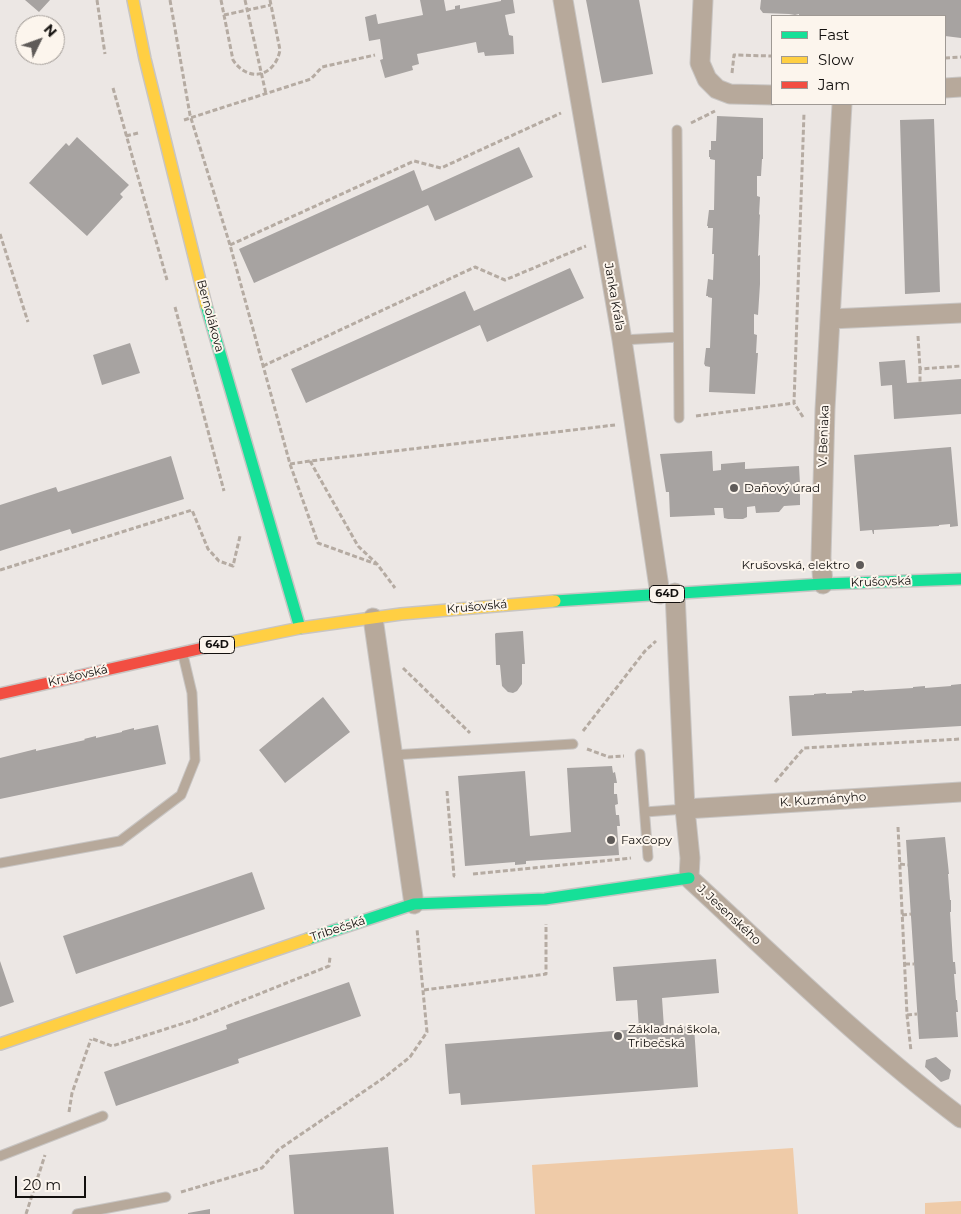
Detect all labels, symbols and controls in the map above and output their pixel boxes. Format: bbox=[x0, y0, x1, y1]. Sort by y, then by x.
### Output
north arrow bbox=[15, 15, 65, 65]
legend bbox=[771, 15, 946, 105]
text: N bbox=[40, 20, 61, 41]
text: Fast bbox=[818, 25, 849, 44]
text: Slow bbox=[818, 50, 854, 69]
text: Jam bbox=[818, 75, 850, 94]
street label: Janka Kráľa bbox=[601, 262, 627, 332]
street label: Bernolákova bbox=[193, 278, 227, 354]
street label: V. Beniaka bbox=[816, 405, 832, 467]
place label: Daňový úrad bbox=[744, 481, 820, 495]
marker: Daňový úrad bbox=[728, 482, 740, 494]
place label: Krušovská, elektro bbox=[741, 558, 850, 572]
marker: Krušovská, elektro bbox=[854, 559, 866, 571]
street label: Krušovská bbox=[850, 574, 912, 590]
road number: 64D bbox=[650, 586, 684, 602]
street label: Krušovská bbox=[446, 597, 508, 617]
road number: 64D bbox=[200, 636, 234, 654]
street label: Krušovská bbox=[47, 662, 109, 690]
street label: K. Kuzmányho bbox=[779, 790, 867, 810]
place label: FaxCopy bbox=[621, 833, 672, 847]
marker: FaxCopy bbox=[605, 834, 617, 846]
street label: J. Jesenského bbox=[694, 882, 764, 948]
street label: Tribečská bbox=[309, 913, 367, 945]
place label: Základná škola, Tribečská bbox=[628, 1022, 720, 1050]
marker: Základná škola, Tribečská bbox=[612, 1030, 624, 1042]
scale bar bbox=[18, 1166, 89, 1198]
text: 20 m bbox=[23, 1175, 61, 1194]

